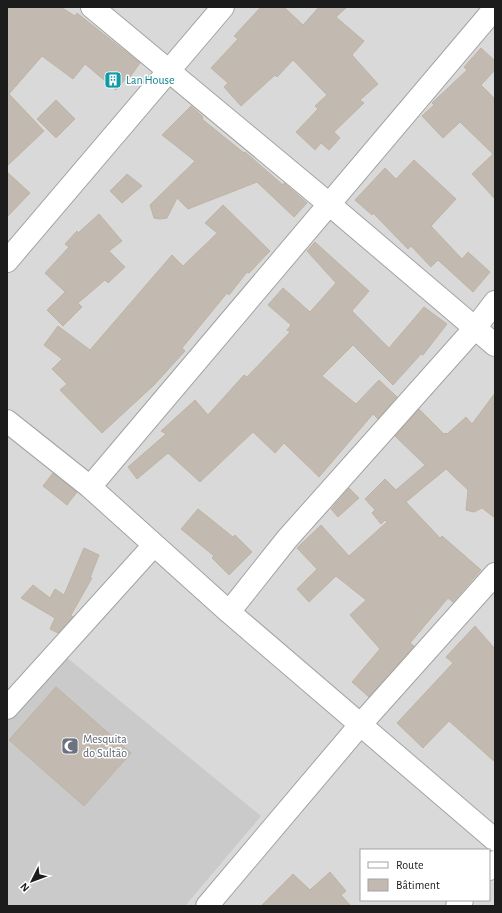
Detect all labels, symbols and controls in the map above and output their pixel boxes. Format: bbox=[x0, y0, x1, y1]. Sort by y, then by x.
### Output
building icon: Lan House bbox=[103, 70, 123, 90]
place label: Lan House bbox=[126, 74, 175, 86]
place label: Mesquita do Sultão bbox=[83, 733, 127, 759]
mosque icon: Mesquita do Sultão bbox=[60, 736, 80, 756]
legend bbox=[360, 849, 490, 901]
text: Route bbox=[396, 859, 423, 871]
north arrow bbox=[12, 861, 52, 901]
text: Bâtiment bbox=[396, 879, 440, 891]
text: N bbox=[18, 881, 32, 894]

